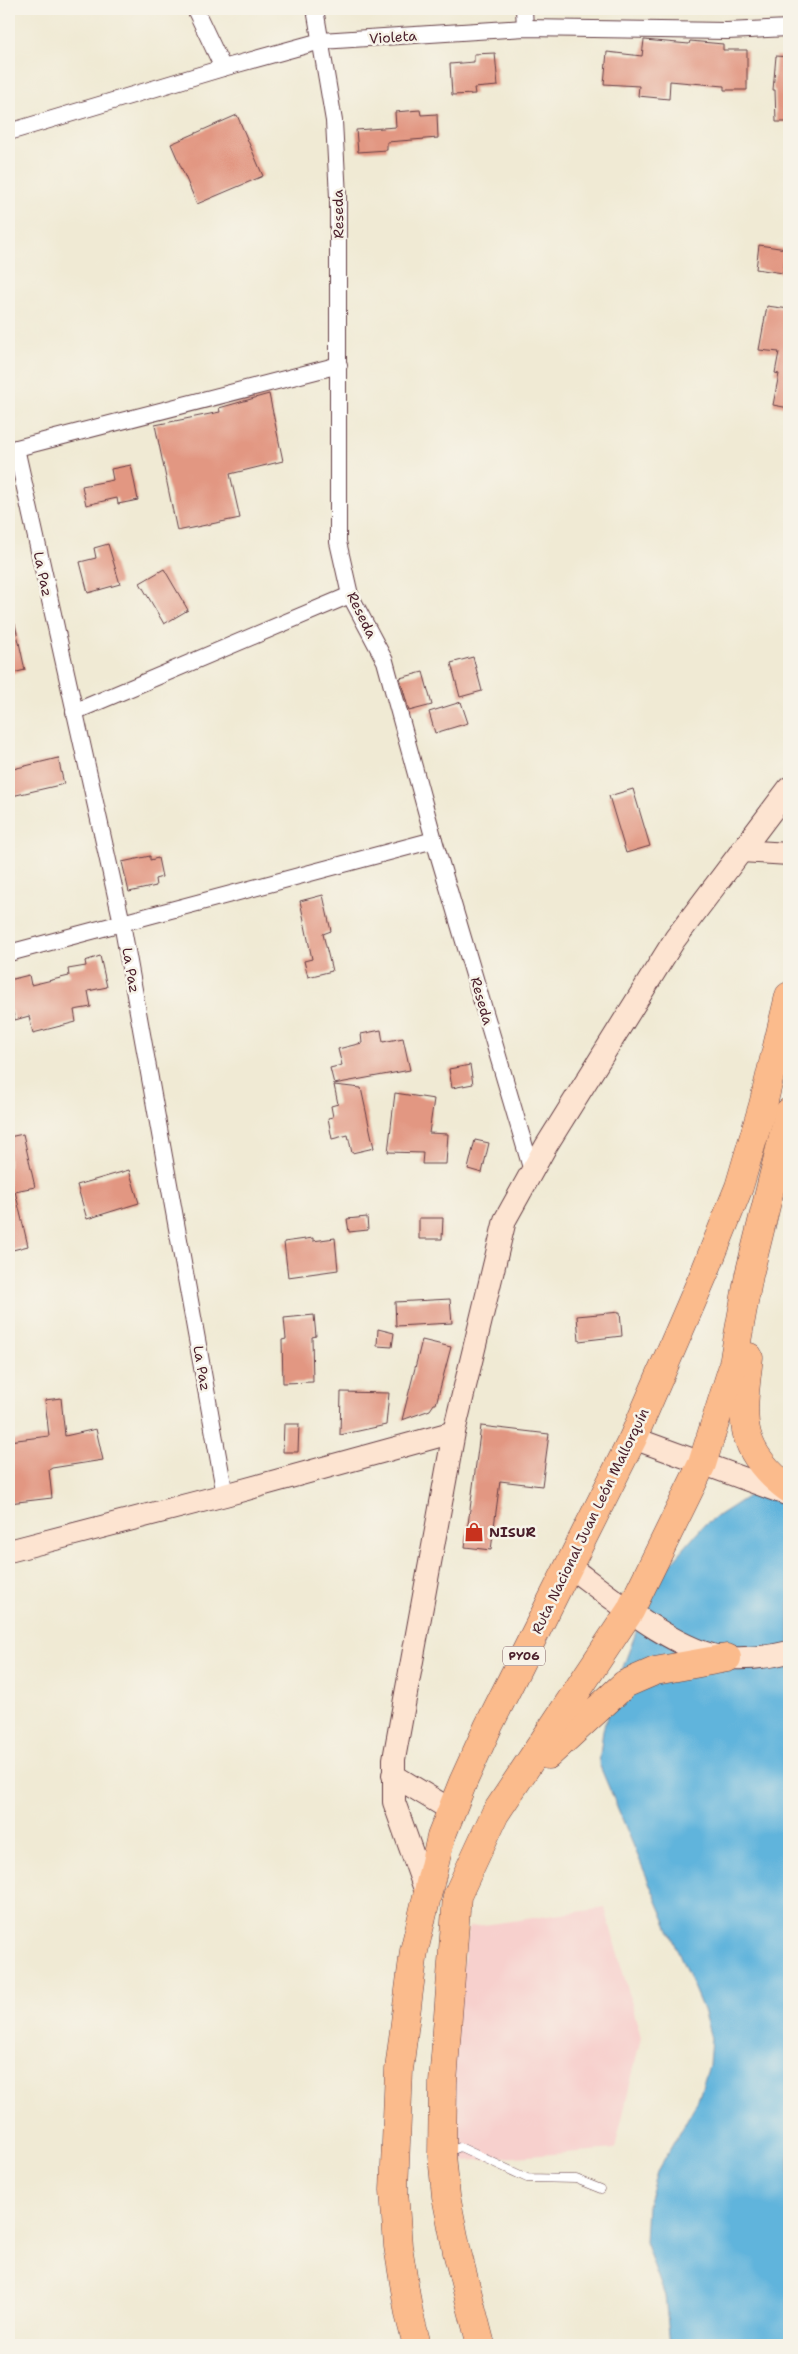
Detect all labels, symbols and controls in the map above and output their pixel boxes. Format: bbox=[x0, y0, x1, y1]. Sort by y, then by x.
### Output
street label: Violeta bbox=[368, 26, 418, 48]
street label: Reseda bbox=[329, 189, 347, 239]
street label: La Paz bbox=[29, 550, 57, 598]
street label: Reseda bbox=[343, 589, 381, 641]
street label: La Paz bbox=[118, 946, 144, 994]
street label: Reseda bbox=[467, 975, 498, 1027]
street label: La Paz bbox=[189, 1344, 215, 1392]
street label: Ruta Nacional Juan León Mallorquín bbox=[527, 1405, 653, 1637]
shop icon: NISUR bbox=[463, 1521, 485, 1543]
place label: NISUR bbox=[489, 1523, 536, 1541]
road number: PY06 bbox=[503, 1646, 545, 1665]

